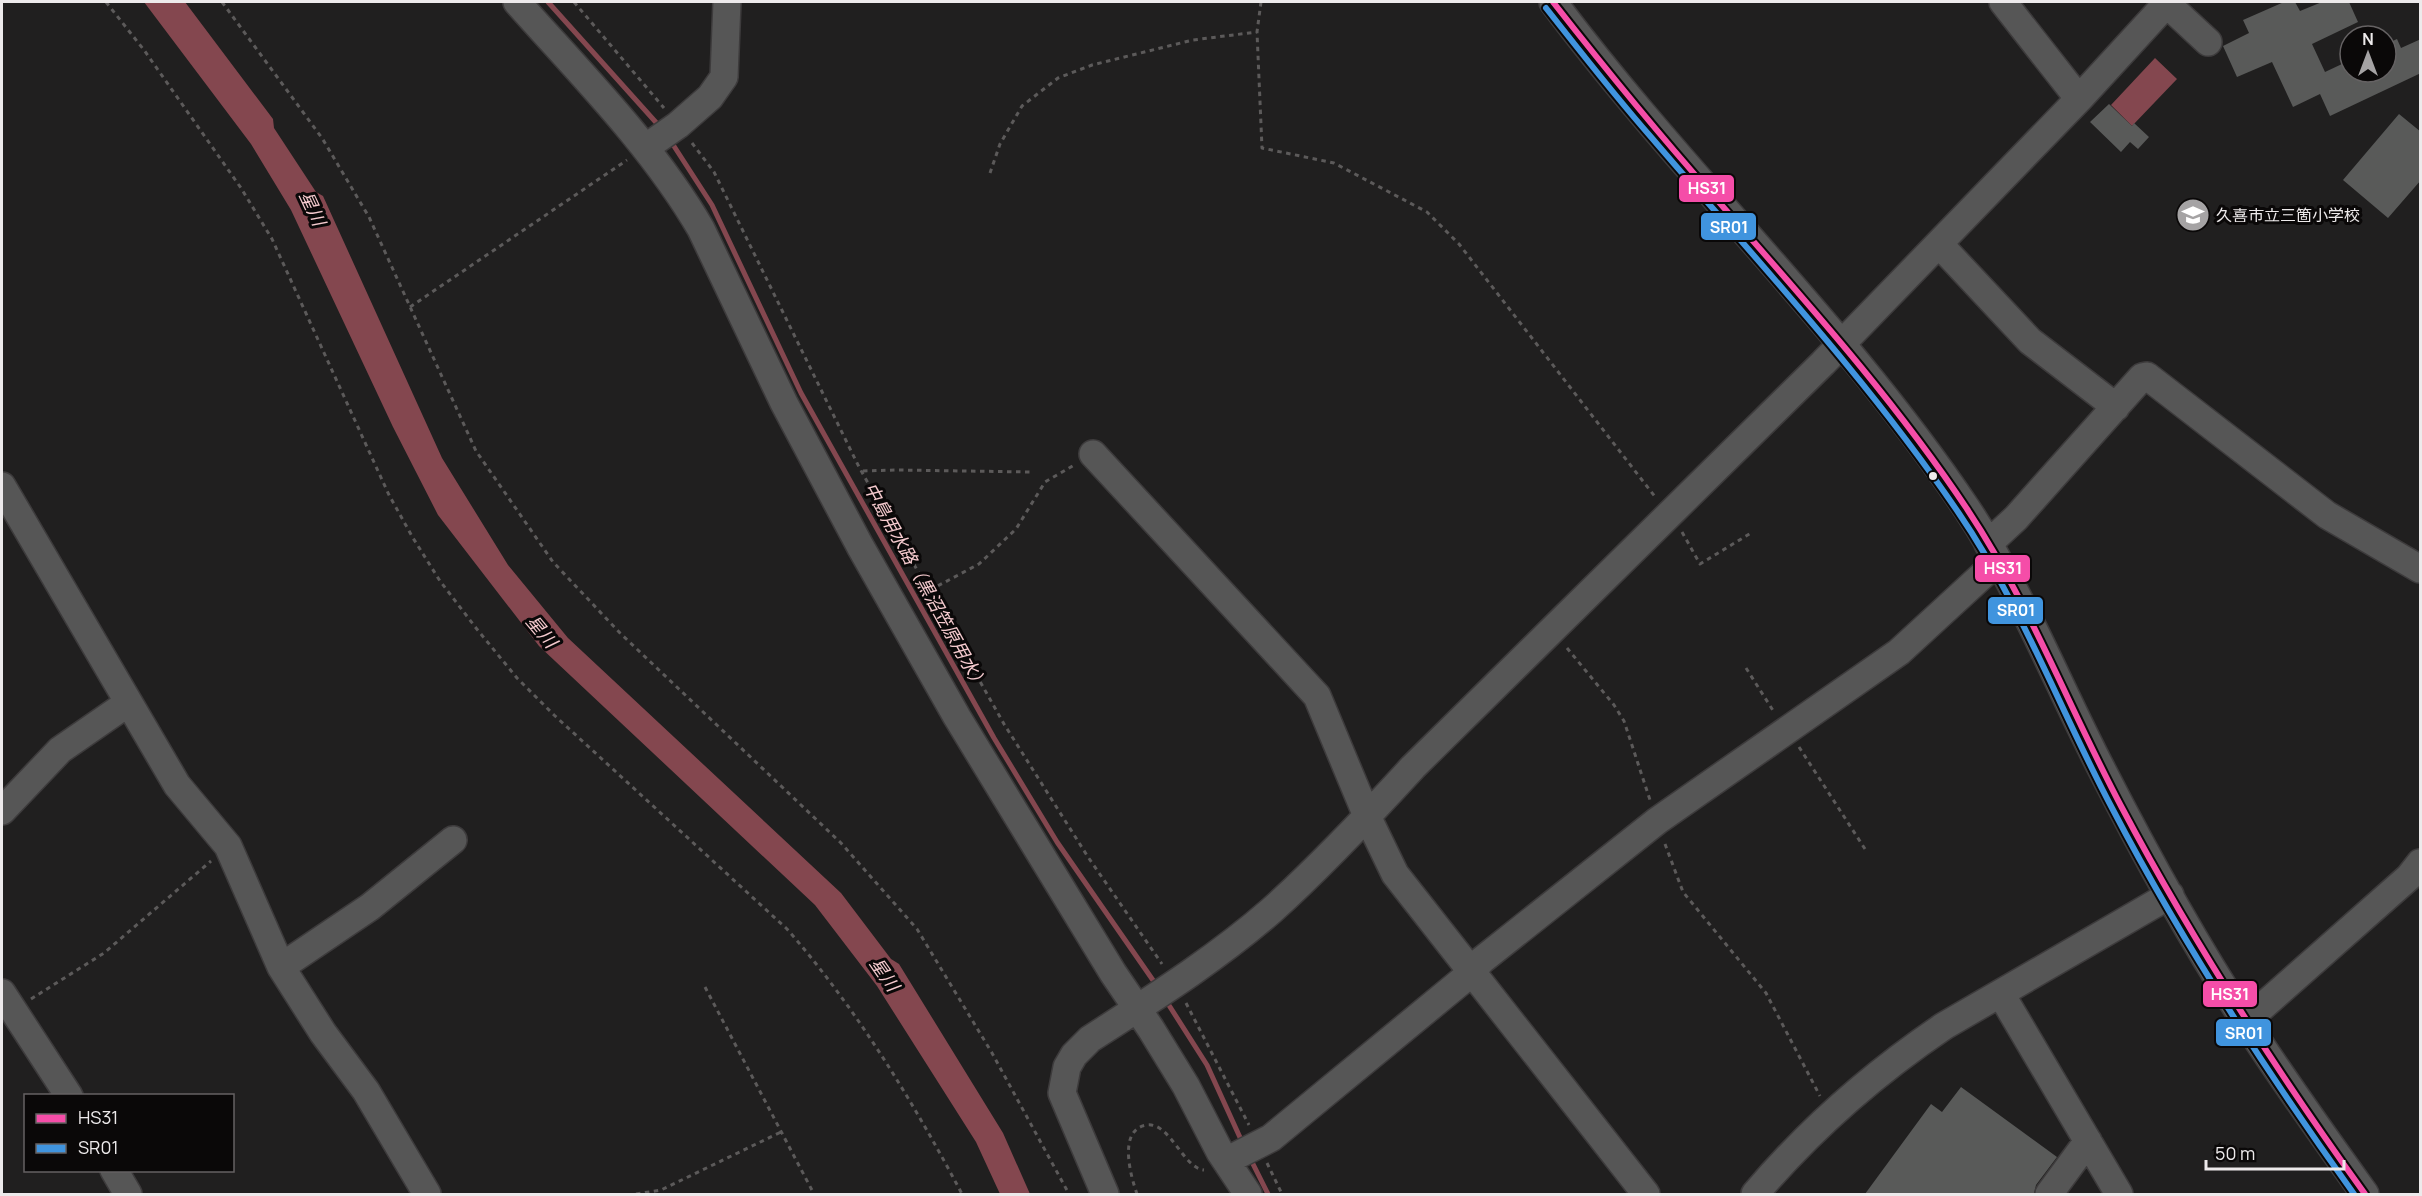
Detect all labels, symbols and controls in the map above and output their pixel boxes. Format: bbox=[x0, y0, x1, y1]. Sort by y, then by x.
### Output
north arrow bbox=[2338, 24, 2398, 84]
text: N bbox=[2362, 28, 2374, 50]
line badge: HS31 bbox=[1678, 174, 1735, 203]
text: HS31 bbox=[1688, 177, 1726, 199]
water label: 星川 bbox=[295, 187, 332, 231]
school or university icon: 久喜市立三箇小学校 bbox=[2175, 197, 2211, 233]
place label: 久喜市立三箇小学校 bbox=[2216, 204, 2360, 226]
line badge: SR01 bbox=[1700, 212, 1757, 241]
text: SR01 bbox=[1710, 216, 1748, 238]
unlabelled marker bbox=[1927, 470, 1939, 482]
water label: 中島用水路（黒沼笠原用水） bbox=[859, 478, 993, 694]
line badge: HS31 bbox=[1974, 554, 2031, 583]
text: HS31 bbox=[1984, 557, 2022, 579]
line badge: SR01 bbox=[1987, 596, 2044, 625]
text: SR01 bbox=[1997, 599, 2035, 621]
water label: 星川 bbox=[521, 609, 564, 654]
water label: 星川 bbox=[865, 952, 906, 997]
line badge: HS31 bbox=[2202, 980, 2258, 1008]
text: HS31 bbox=[2211, 983, 2249, 1005]
line badge: SR01 bbox=[2215, 1018, 2272, 1047]
text: SR01 bbox=[2225, 1022, 2263, 1044]
legend bbox=[24, 1094, 234, 1172]
text: HS31 bbox=[78, 1105, 118, 1129]
scale bar bbox=[2206, 1133, 2344, 1171]
text: SR01 bbox=[78, 1135, 118, 1159]
text: 50 m bbox=[2215, 1141, 2255, 1165]

